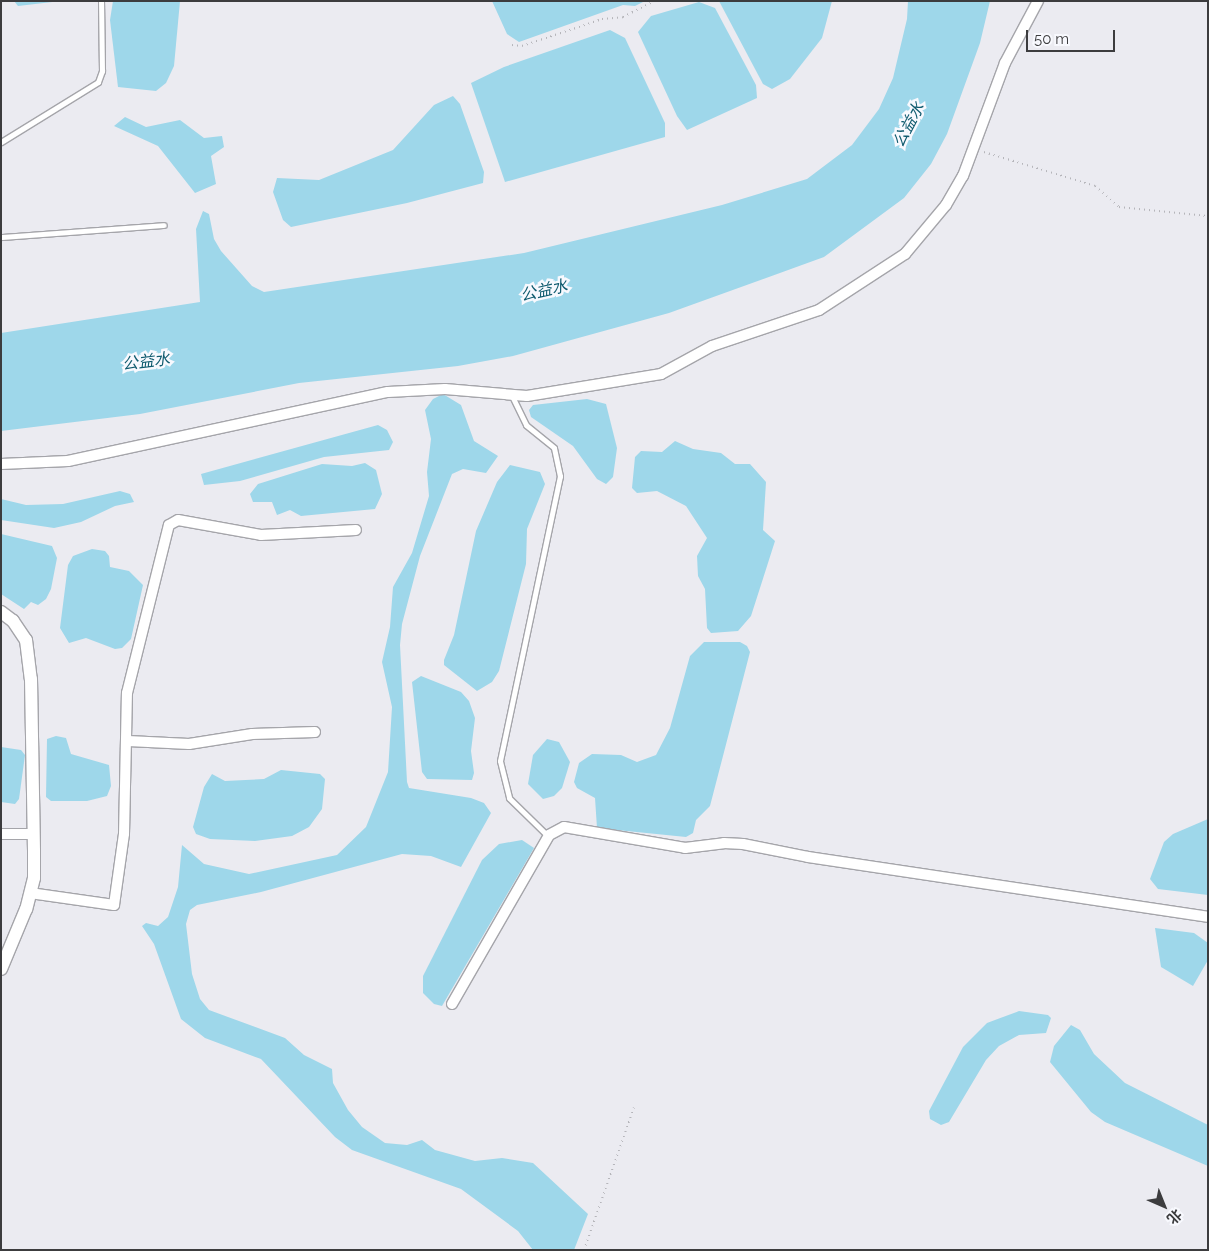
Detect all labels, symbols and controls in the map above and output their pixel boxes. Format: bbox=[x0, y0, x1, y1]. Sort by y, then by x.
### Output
scale bar bbox=[1029, 20, 1118, 52]
text: 50 m bbox=[1034, 30, 1069, 48]
water label: 公益水 bbox=[889, 99, 929, 151]
water label: 公益水 bbox=[518, 276, 570, 306]
water label: 公益水 bbox=[121, 350, 171, 374]
north arrow bbox=[1139, 1181, 1189, 1231]
text: 北 bbox=[1164, 1206, 1185, 1227]

